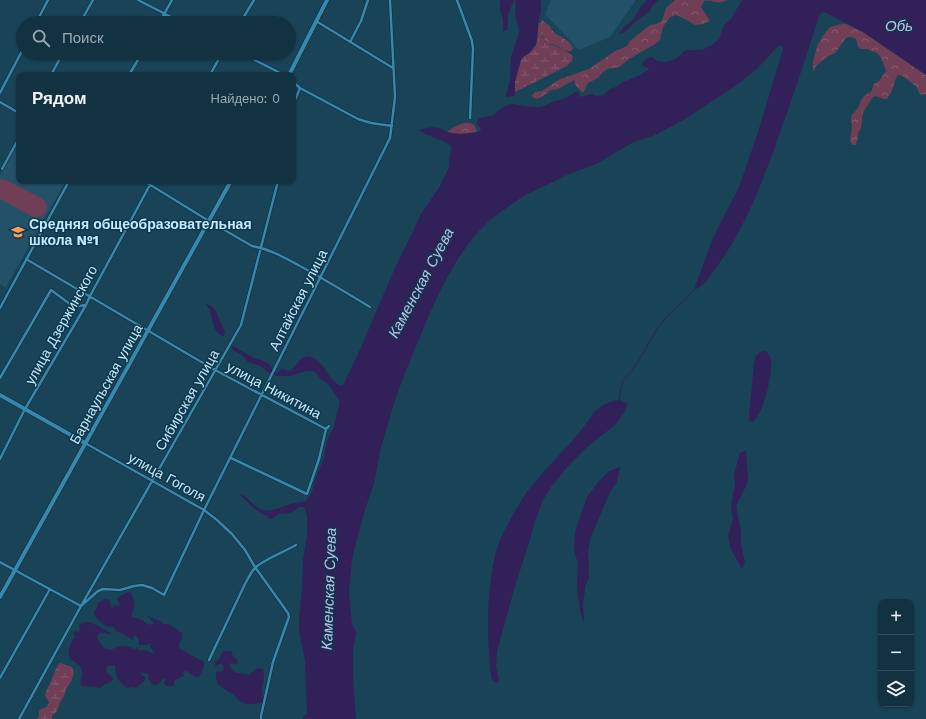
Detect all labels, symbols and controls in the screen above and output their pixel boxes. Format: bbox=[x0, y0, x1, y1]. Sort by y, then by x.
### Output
search box bbox=[16, 16, 296, 60]
water label: Обь bbox=[885, 17, 913, 35]
icon: search bbox=[30, 27, 52, 49]
text: Поиск bbox=[62, 29, 104, 47]
text: Рядом bbox=[32, 88, 87, 108]
text: Найдено: 0 bbox=[211, 91, 280, 106]
place label: Средняя общеобразовательная школа №1 bbox=[29, 216, 252, 248]
school or university icon: Средняя общеобразовательная школа №1 bbox=[10, 224, 26, 240]
water label: Каменская Суева bbox=[384, 225, 458, 341]
street label: Алтайская улица bbox=[266, 247, 331, 353]
street label: улица Дзержинского bbox=[22, 263, 100, 387]
street label: Барнаульская улица bbox=[66, 321, 146, 447]
street label: Сибирская улица bbox=[152, 347, 222, 453]
street label: улица Никитина bbox=[224, 358, 324, 422]
street label: улица Гоголя bbox=[126, 449, 208, 505]
water label: Каменская Суева bbox=[318, 528, 340, 650]
map controls bbox=[878, 599, 914, 707]
button: + bbox=[878, 599, 914, 635]
button: − bbox=[878, 635, 914, 671]
button: layers bbox=[878, 671, 914, 707]

